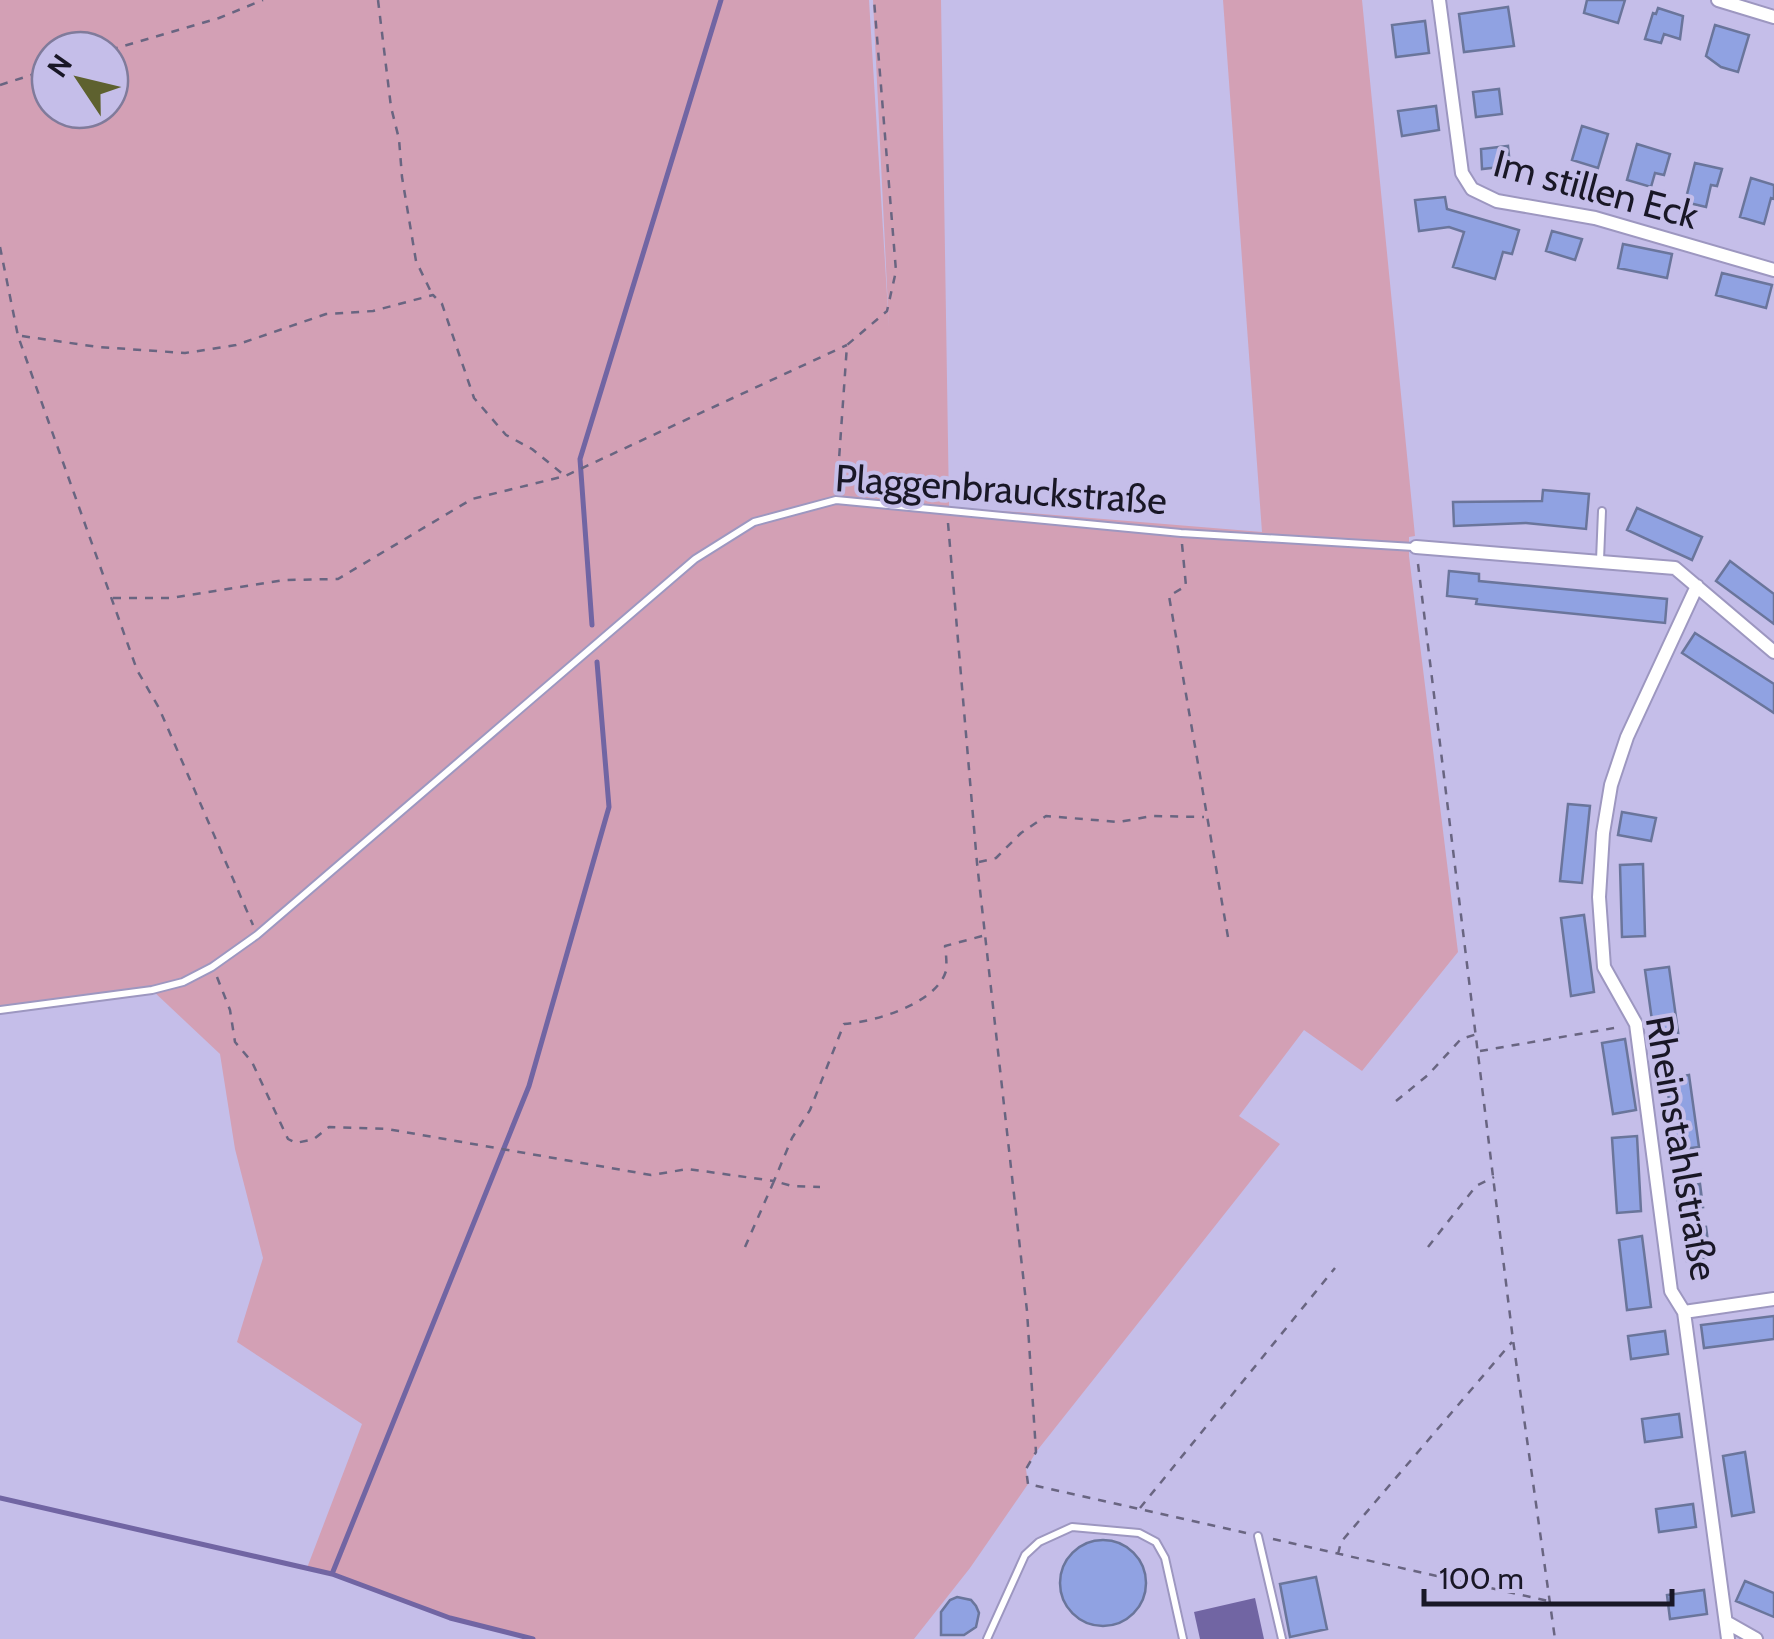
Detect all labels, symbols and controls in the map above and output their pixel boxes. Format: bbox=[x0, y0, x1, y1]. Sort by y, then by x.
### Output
north arrow bbox=[30, 30, 130, 130]
text: N bbox=[40, 48, 79, 84]
street label: Im stillen Eck bbox=[1489, 139, 1703, 239]
street label: Plaggenbrauckstraße bbox=[834, 454, 1168, 524]
street label: Rheinstahlstraße bbox=[1636, 1012, 1728, 1284]
scale bar bbox=[1424, 1544, 1672, 1606]
text: 100 m bbox=[1439, 1560, 1524, 1597]

